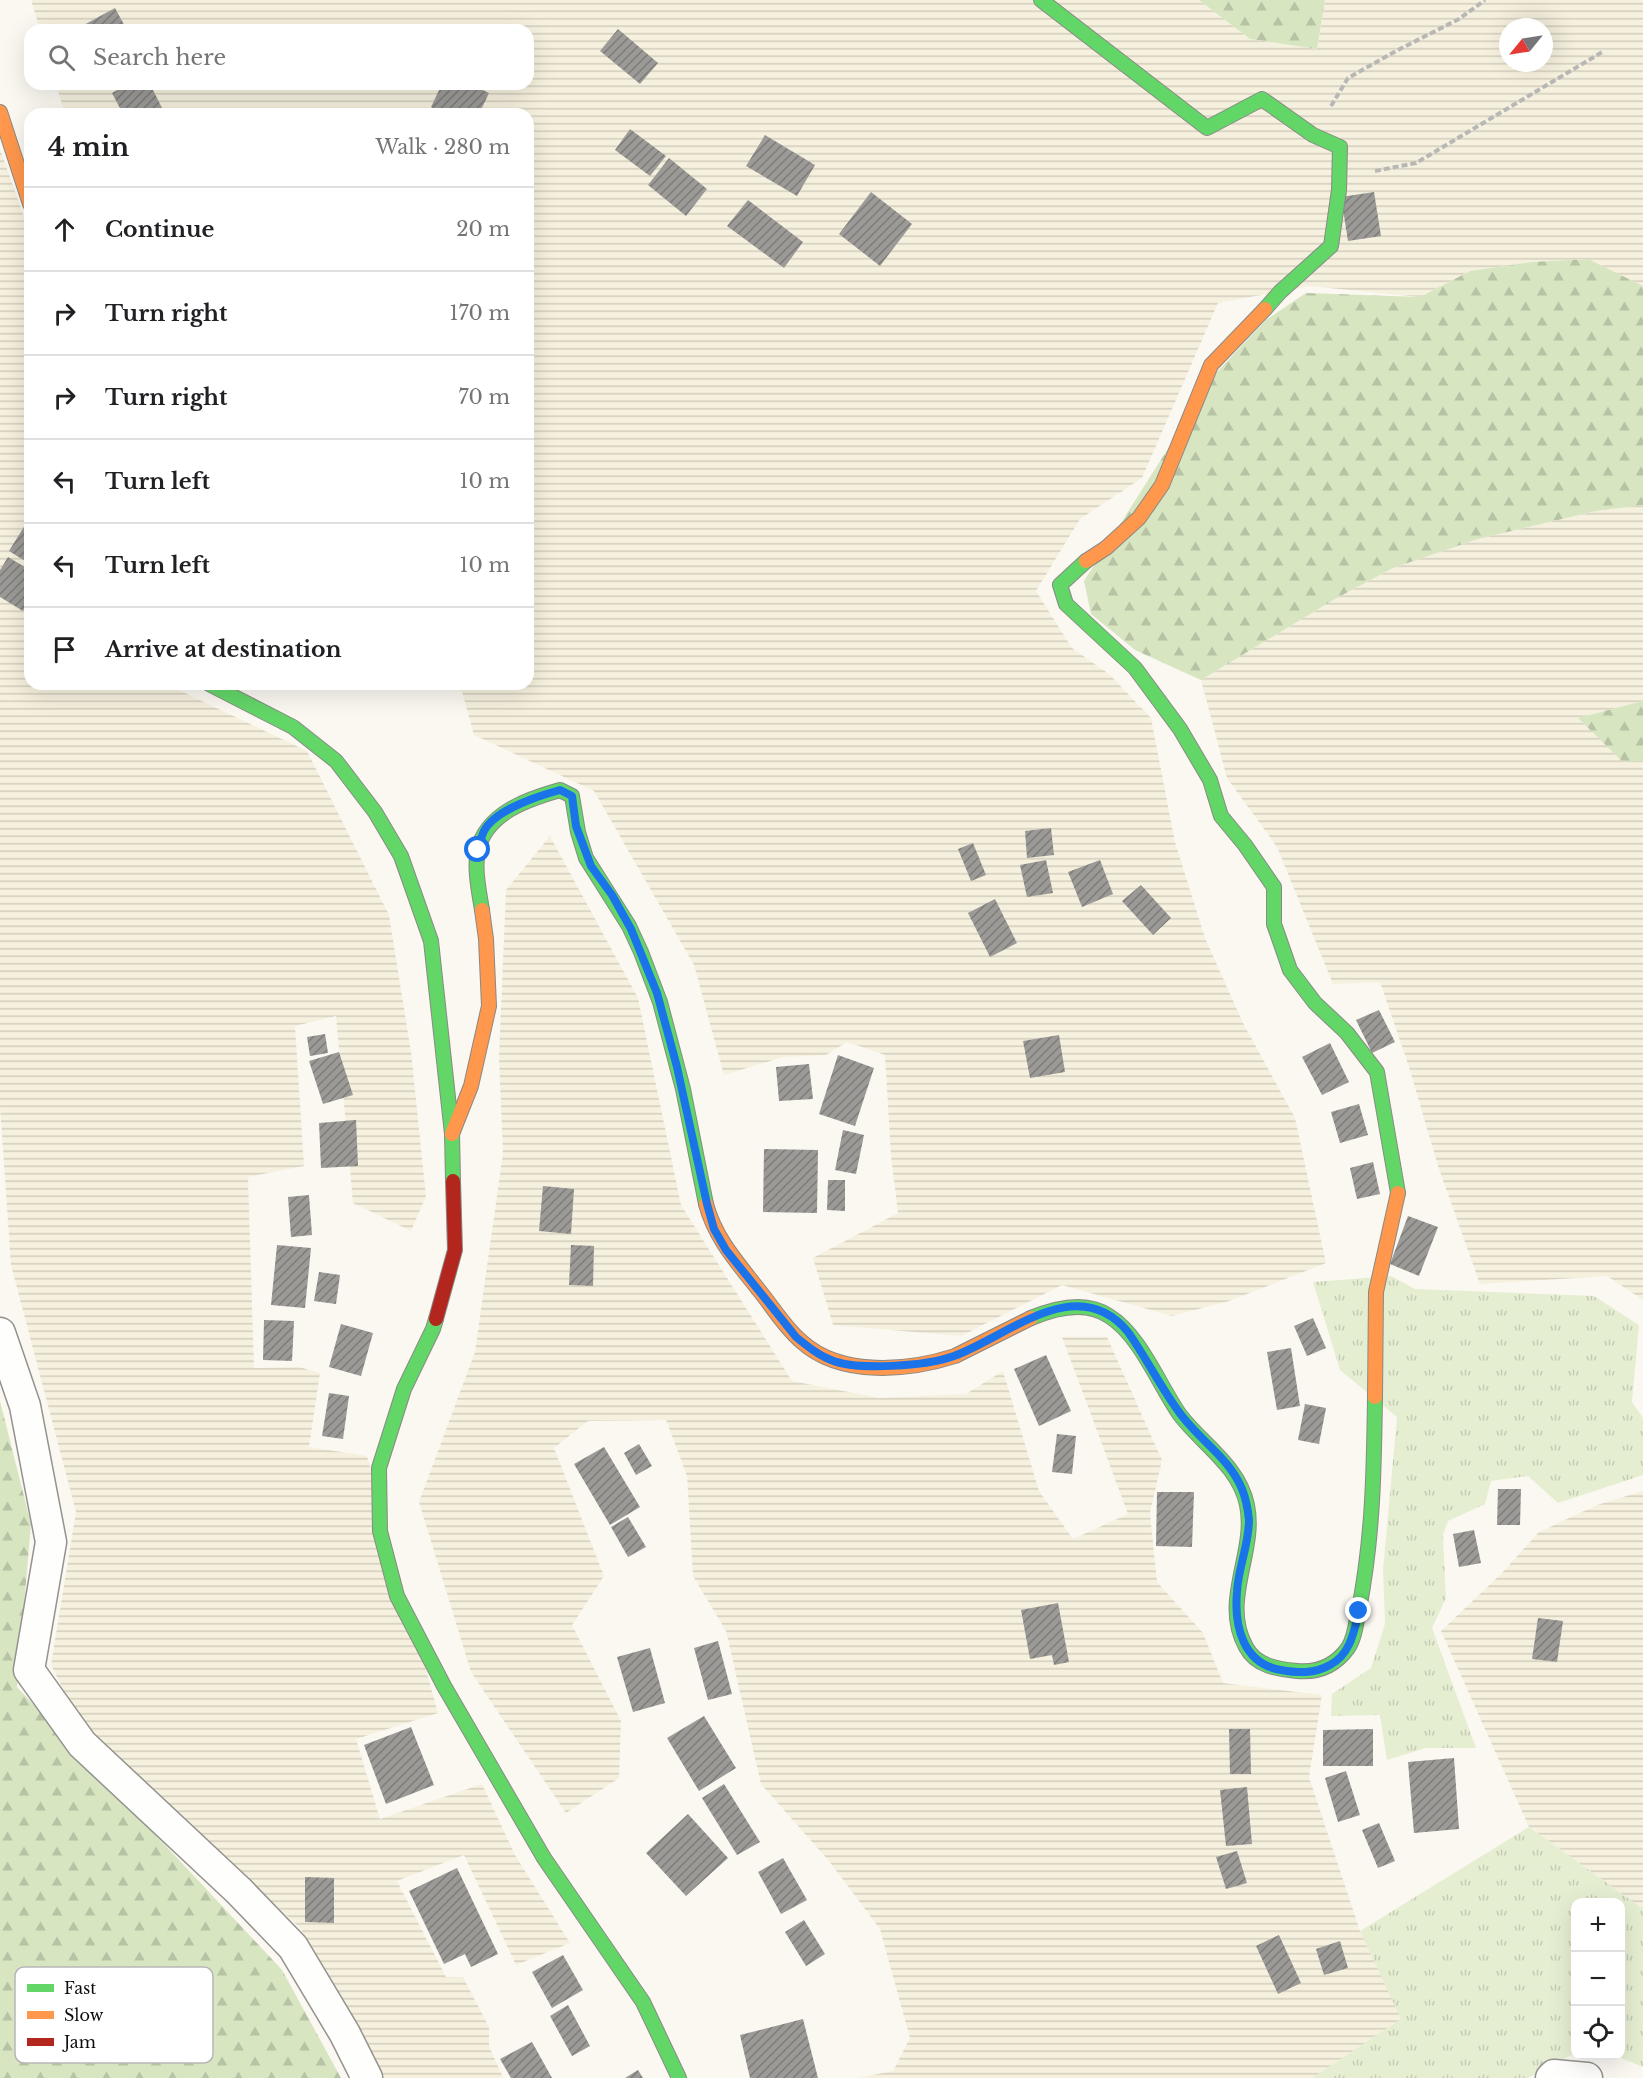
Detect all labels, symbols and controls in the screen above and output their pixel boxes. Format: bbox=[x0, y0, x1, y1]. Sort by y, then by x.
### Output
north arrow bbox=[1499, 18, 1553, 72]
search box bbox=[24, 24, 534, 90]
icon: search bbox=[45, 41, 78, 74]
text: Search here bbox=[93, 44, 226, 71]
text: 4 min bbox=[48, 131, 129, 163]
text: Walk · 280 m bbox=[376, 135, 510, 159]
icon: ahead bbox=[48, 213, 81, 246]
text: Continue bbox=[105, 216, 214, 243]
text: 20 m bbox=[456, 217, 510, 241]
icon: right bbox=[48, 297, 81, 330]
text: Turn right bbox=[105, 300, 227, 327]
text: 170 m bbox=[450, 301, 510, 325]
icon: right bbox=[48, 381, 81, 414]
text: Turn right bbox=[105, 384, 227, 411]
text: 70 m bbox=[458, 385, 510, 409]
icon: left bbox=[48, 465, 81, 498]
text: Turn left bbox=[105, 468, 210, 495]
text: 10 m bbox=[460, 469, 510, 493]
icon: left bbox=[48, 549, 81, 582]
text: Turn left bbox=[105, 552, 210, 579]
text: 10 m bbox=[460, 553, 510, 577]
icon: arrive bbox=[48, 633, 81, 666]
text: Arrive at destination bbox=[105, 636, 342, 663]
route start bbox=[464, 836, 490, 862]
route end bbox=[1345, 1597, 1371, 1623]
map controls bbox=[1571, 1898, 1625, 2060]
button: + bbox=[1571, 1898, 1625, 1952]
button: − bbox=[1571, 1952, 1625, 2006]
legend bbox=[15, 1967, 213, 2063]
text: Fast bbox=[64, 1978, 96, 1998]
text: Slow bbox=[64, 2005, 104, 2025]
button: locate bbox=[1571, 2006, 1625, 2060]
text: Jam bbox=[62, 2032, 96, 2052]

